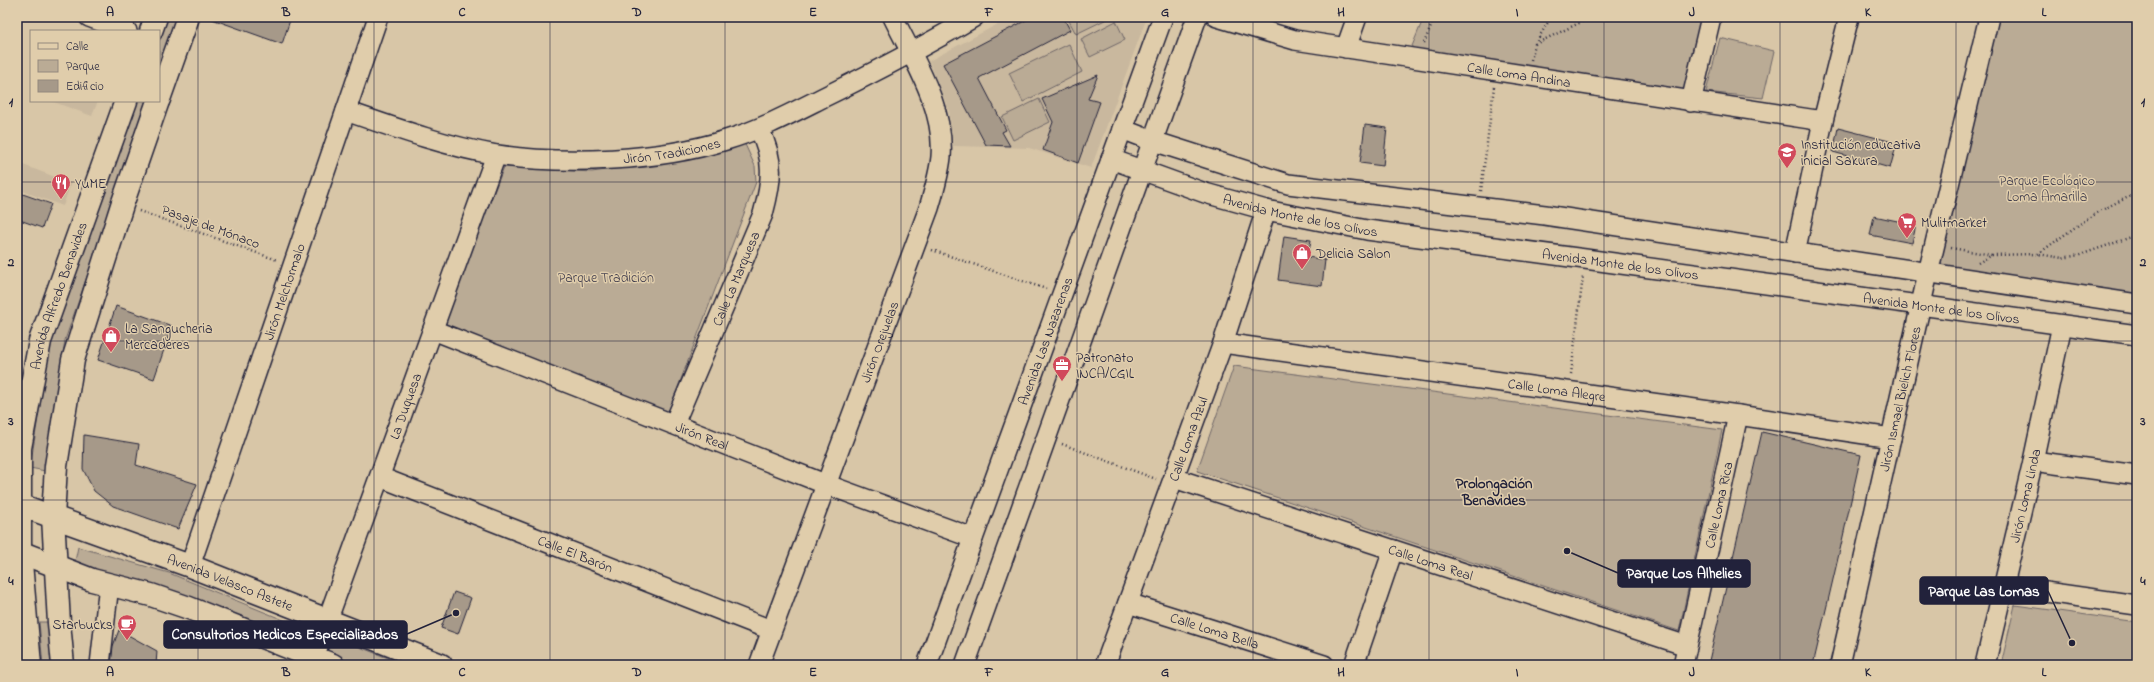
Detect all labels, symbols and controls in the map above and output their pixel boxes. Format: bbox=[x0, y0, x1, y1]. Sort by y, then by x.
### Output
text: A bbox=[106, 3, 114, 22]
text: B bbox=[281, 3, 291, 22]
text: C bbox=[458, 3, 466, 22]
text: D bbox=[631, 3, 642, 22]
text: E bbox=[809, 3, 817, 22]
text: F bbox=[984, 3, 994, 22]
text: G bbox=[1161, 3, 1169, 22]
text: H bbox=[1337, 3, 1345, 22]
text: I bbox=[1515, 3, 1519, 22]
text: J bbox=[1689, 3, 1695, 22]
text: K bbox=[1865, 3, 1872, 22]
text: L bbox=[2042, 3, 2048, 22]
legend bbox=[30, 30, 160, 102]
text: Calle bbox=[66, 38, 89, 56]
text: Parque bbox=[66, 58, 100, 76]
street label: Calle Loma Andina bbox=[1466, 58, 1572, 94]
text: Edificio bbox=[66, 78, 104, 96]
text: 1 bbox=[9, 93, 14, 112]
text: 1 bbox=[2141, 93, 2146, 112]
street label: Jirón Tradiciones bbox=[623, 133, 723, 170]
place label: Institución educativa inicial Sakura bbox=[1801, 135, 1921, 172]
school or university icon: Institución educativa inicial Sakura bbox=[1776, 141, 1798, 169]
park label: Parque Ecológico Loma Amarilla bbox=[1999, 171, 2095, 208]
restaurant icon: YuME bbox=[50, 172, 72, 200]
place label: YuME bbox=[75, 174, 106, 195]
street label: Avenida Monte de los Olivos bbox=[1220, 189, 1379, 243]
street label: Pasaje de Mónaco bbox=[158, 200, 263, 255]
supermarket icon: Mulitmarket bbox=[1896, 211, 1918, 239]
place label: Mulitmarket bbox=[1921, 213, 1987, 234]
street label: Avenida Alfredo Benavides bbox=[26, 219, 94, 371]
street label: Calle La Marquesa bbox=[708, 228, 766, 330]
street label: Jirón Melchormalo bbox=[259, 241, 312, 343]
shop icon: Delicia Salon bbox=[1291, 242, 1313, 270]
place label: Delicia Salon bbox=[1315, 244, 1390, 265]
street label: Avenida Monte de los Olivos bbox=[1541, 244, 1700, 287]
text: 2 bbox=[7, 253, 15, 272]
text: 2 bbox=[2139, 253, 2147, 272]
park label: Parque Tradición bbox=[558, 268, 654, 289]
street label: Avenida Las Nazarenas bbox=[1013, 274, 1079, 408]
street label: Avenida Monte de los Olivos bbox=[1861, 288, 2021, 331]
street label: Jirón Orejuelas bbox=[856, 299, 905, 386]
place label: La Sangucheria Mercaderes bbox=[125, 319, 213, 356]
street label: Jirón Ismael Bielich Flores bbox=[1875, 324, 1928, 474]
shop icon: La Sangucheria Mercaderes bbox=[100, 325, 122, 353]
place label: Patronato INCA/CGIL bbox=[1076, 348, 1135, 385]
office icon: Patronato INCA/CGIL bbox=[1051, 354, 1073, 382]
street label: La Duquesa bbox=[385, 370, 428, 443]
street label: Calle Loma Alegre bbox=[1506, 374, 1607, 408]
street label: Calle Loma Azul bbox=[1164, 394, 1215, 485]
text: 3 bbox=[7, 412, 14, 431]
text: 3 bbox=[2139, 412, 2146, 431]
street label: Jirón Real bbox=[672, 417, 731, 457]
street label: Jirón Loma Linda bbox=[2005, 447, 2047, 545]
street label: Calle Loma Rica bbox=[1700, 460, 1739, 550]
district label: Prolongación Benavides bbox=[1456, 473, 1533, 512]
street label: Calle El Barón bbox=[534, 531, 616, 579]
street label: Calle Loma Real bbox=[1385, 540, 1475, 587]
street label: Avenida Velasco Astete bbox=[164, 550, 296, 618]
callout: Parque Los Alhelies bbox=[1618, 560, 1750, 587]
text: Parque Los Alhelies bbox=[1626, 563, 1742, 585]
text: 4 bbox=[7, 572, 14, 591]
text: 4 bbox=[2139, 572, 2146, 591]
callout: Parque Las Lomas bbox=[1920, 577, 2048, 604]
text: Parque Las Lomas bbox=[1928, 581, 2040, 603]
street label: Calle Loma Bella bbox=[1167, 608, 1261, 656]
cafe icon: Starbucks bbox=[116, 613, 138, 641]
place label: Starbucks bbox=[53, 615, 113, 636]
callout: Consultorios Medicos Especializados bbox=[164, 621, 407, 648]
text: Consultorios Medicos Especializados bbox=[172, 624, 399, 646]
text: A bbox=[106, 663, 114, 682]
text: B bbox=[281, 663, 291, 682]
text: C bbox=[458, 663, 466, 682]
text: D bbox=[631, 663, 642, 682]
text: E bbox=[809, 663, 817, 682]
text: F bbox=[984, 663, 994, 682]
text: G bbox=[1161, 663, 1169, 682]
text: H bbox=[1337, 663, 1345, 682]
text: I bbox=[1515, 663, 1519, 682]
text: J bbox=[1689, 663, 1695, 682]
text: K bbox=[1865, 663, 1872, 682]
text: L bbox=[2042, 663, 2048, 682]

